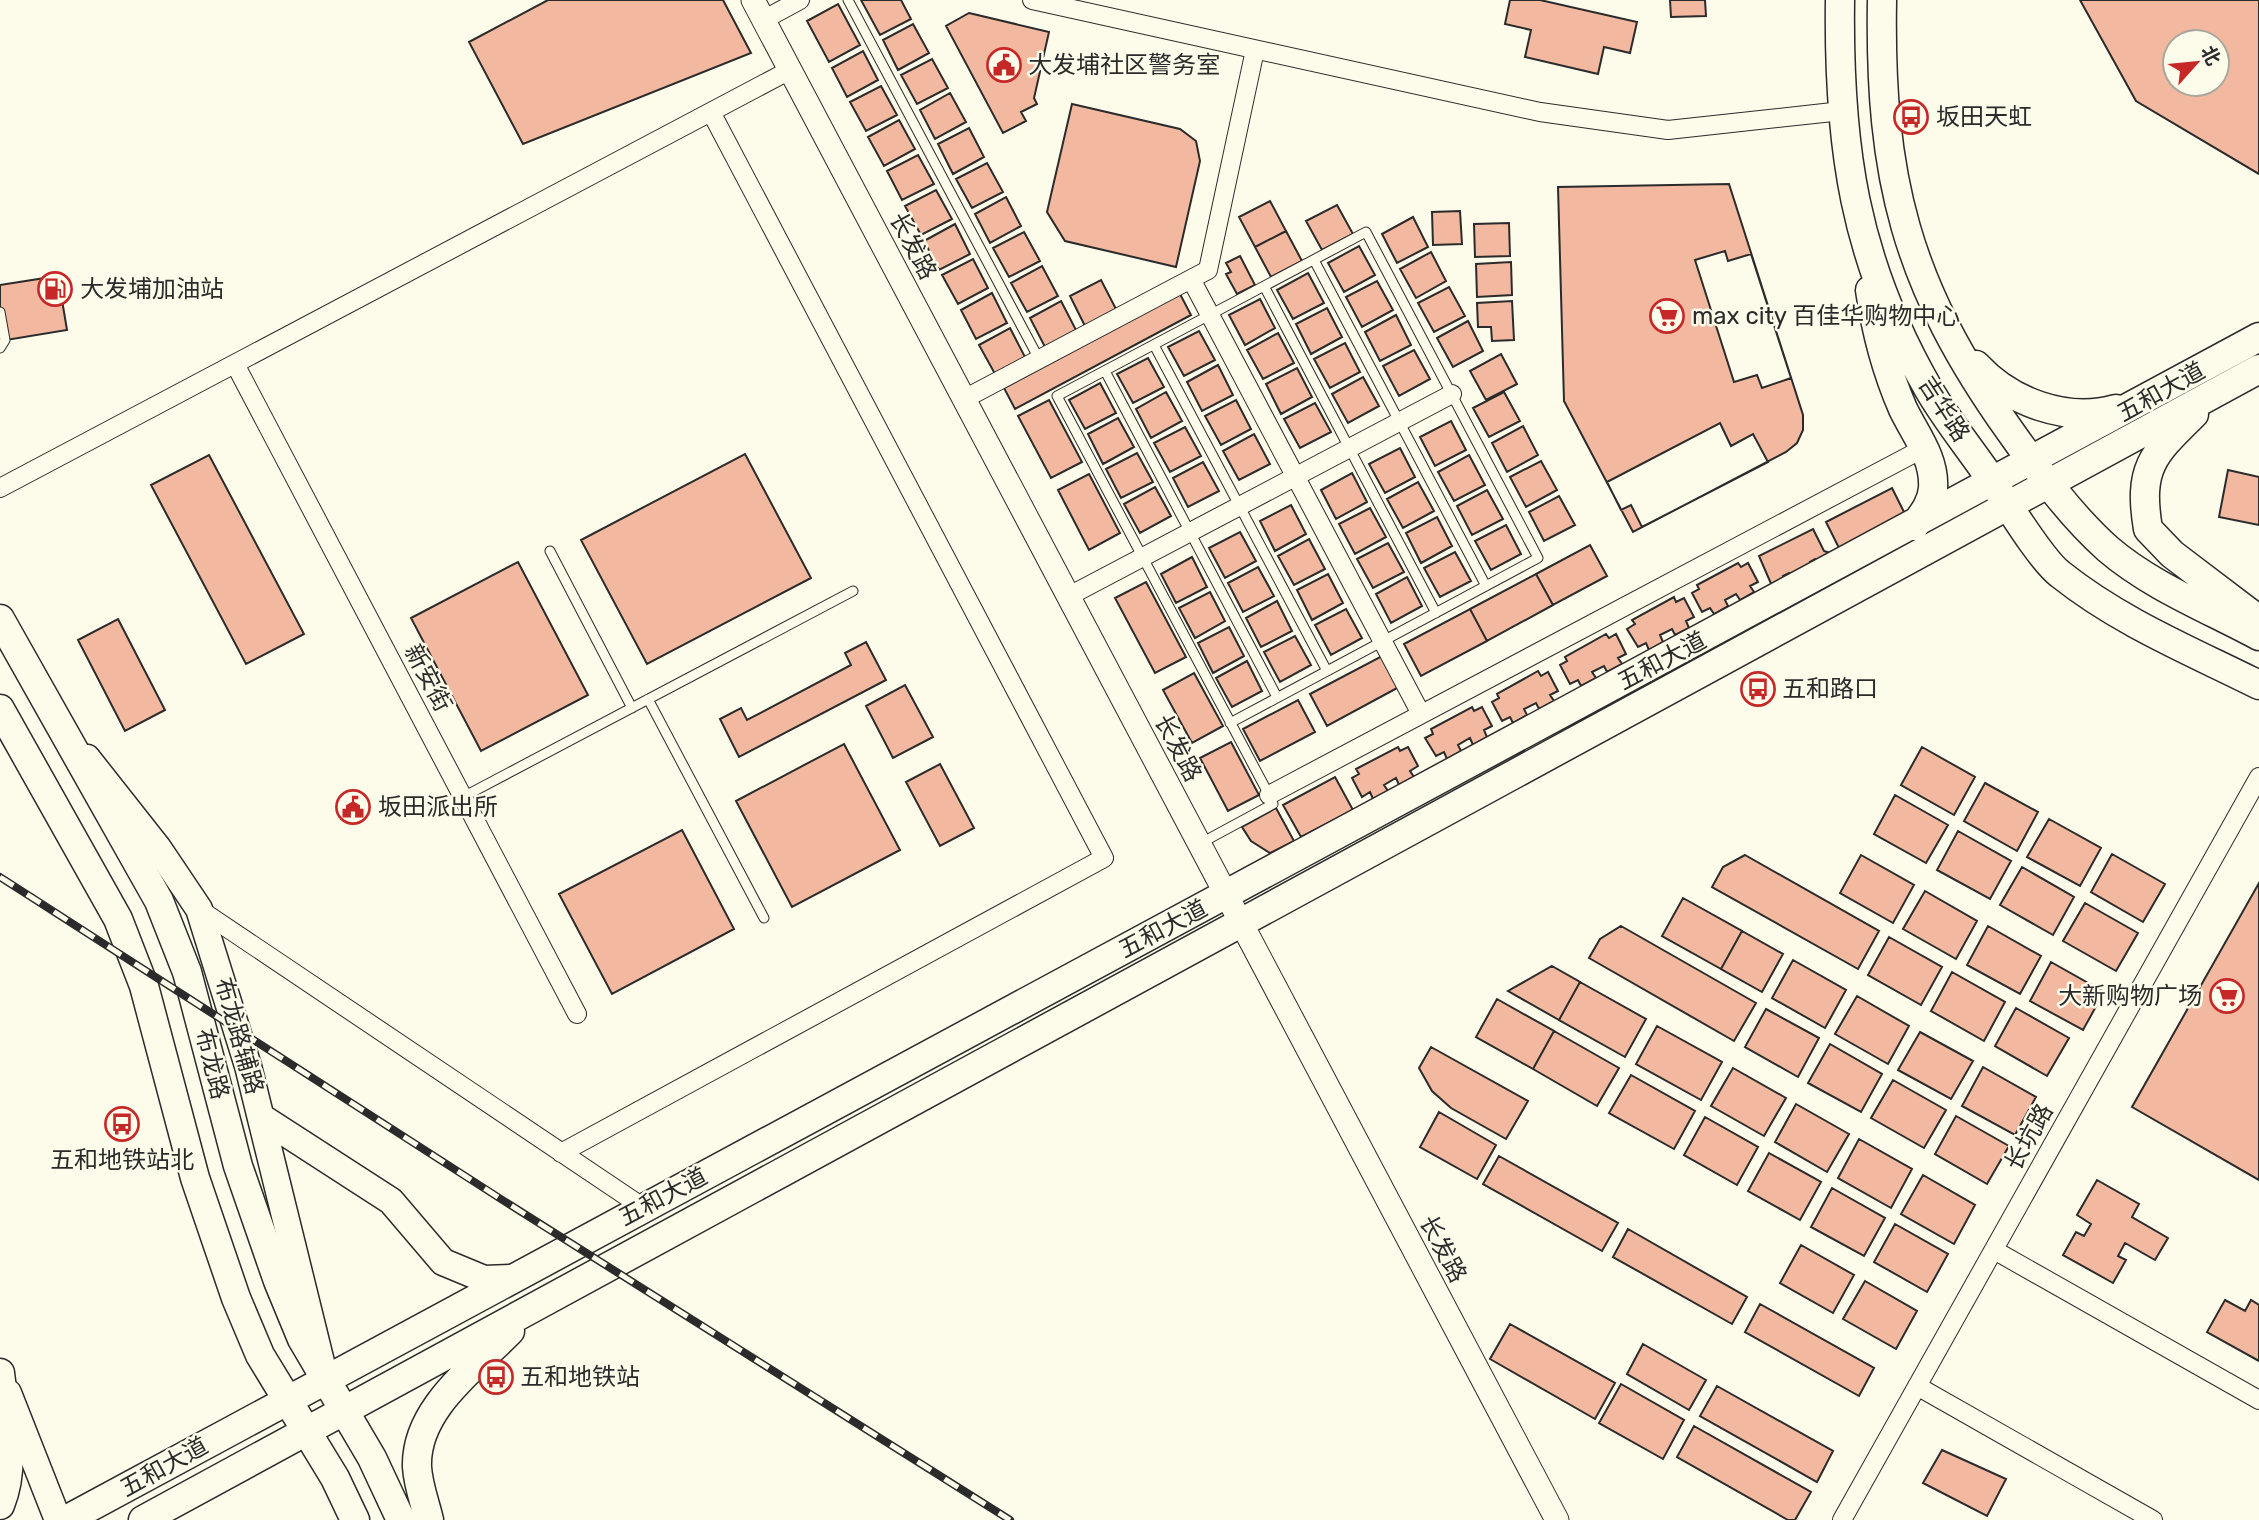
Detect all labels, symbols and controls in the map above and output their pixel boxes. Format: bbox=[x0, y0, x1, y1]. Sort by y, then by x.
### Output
north arrow bbox=[2161, 28, 2231, 98]
text: 北 bbox=[2196, 42, 2225, 69]
public building icon: 大发埔社区警务室 bbox=[985, 46, 1023, 84]
place label: 大发埔社区警务室 bbox=[1028, 51, 1220, 79]
bus stop icon: 坂田天虹 bbox=[1892, 98, 1930, 136]
place label: 坂田天虹 bbox=[1936, 103, 2032, 131]
street label: 长发路 bbox=[884, 208, 942, 284]
fuel station icon: 大发埔加油站 bbox=[36, 270, 74, 308]
place label: 大发埔加油站 bbox=[80, 275, 224, 303]
supermarket icon: max city 百佳华购物中心 bbox=[1648, 297, 1686, 335]
place label: max city 百佳华购物中心 bbox=[1692, 302, 1960, 330]
street label: 五和大道 bbox=[2112, 356, 2210, 428]
street label: 吉华路 bbox=[1913, 371, 1975, 447]
street label: 五和大道 bbox=[1613, 626, 1711, 696]
street label: 新安街 bbox=[399, 640, 457, 716]
bus stop icon: 五和路口 bbox=[1739, 670, 1777, 708]
place label: 五和路口 bbox=[1782, 675, 1878, 703]
street label: 长发路 bbox=[1149, 710, 1207, 786]
public building icon: 坂田派出所 bbox=[334, 788, 372, 826]
place label: 坂田派出所 bbox=[378, 793, 498, 821]
street label: 五和大道 bbox=[1114, 894, 1212, 964]
street label: 布龙路辅路 bbox=[209, 974, 269, 1098]
supermarket icon: 大新购物广场 bbox=[2208, 977, 2246, 1015]
place label: 大新购物广场 bbox=[2058, 982, 2202, 1010]
street label: 布龙路 bbox=[189, 1026, 235, 1102]
street label: 长坑路 bbox=[1999, 1099, 2059, 1175]
bus stop icon: 五和地铁站北 bbox=[103, 1105, 141, 1143]
place label: 五和地铁站北 bbox=[50, 1146, 194, 1174]
street label: 五和大道 bbox=[614, 1162, 712, 1232]
street label: 长发路 bbox=[1414, 1211, 1472, 1287]
bus stop icon: 五和地铁站 bbox=[477, 1358, 515, 1396]
place label: 五和地铁站 bbox=[520, 1363, 640, 1391]
street label: 五和大道 bbox=[115, 1431, 213, 1503]

